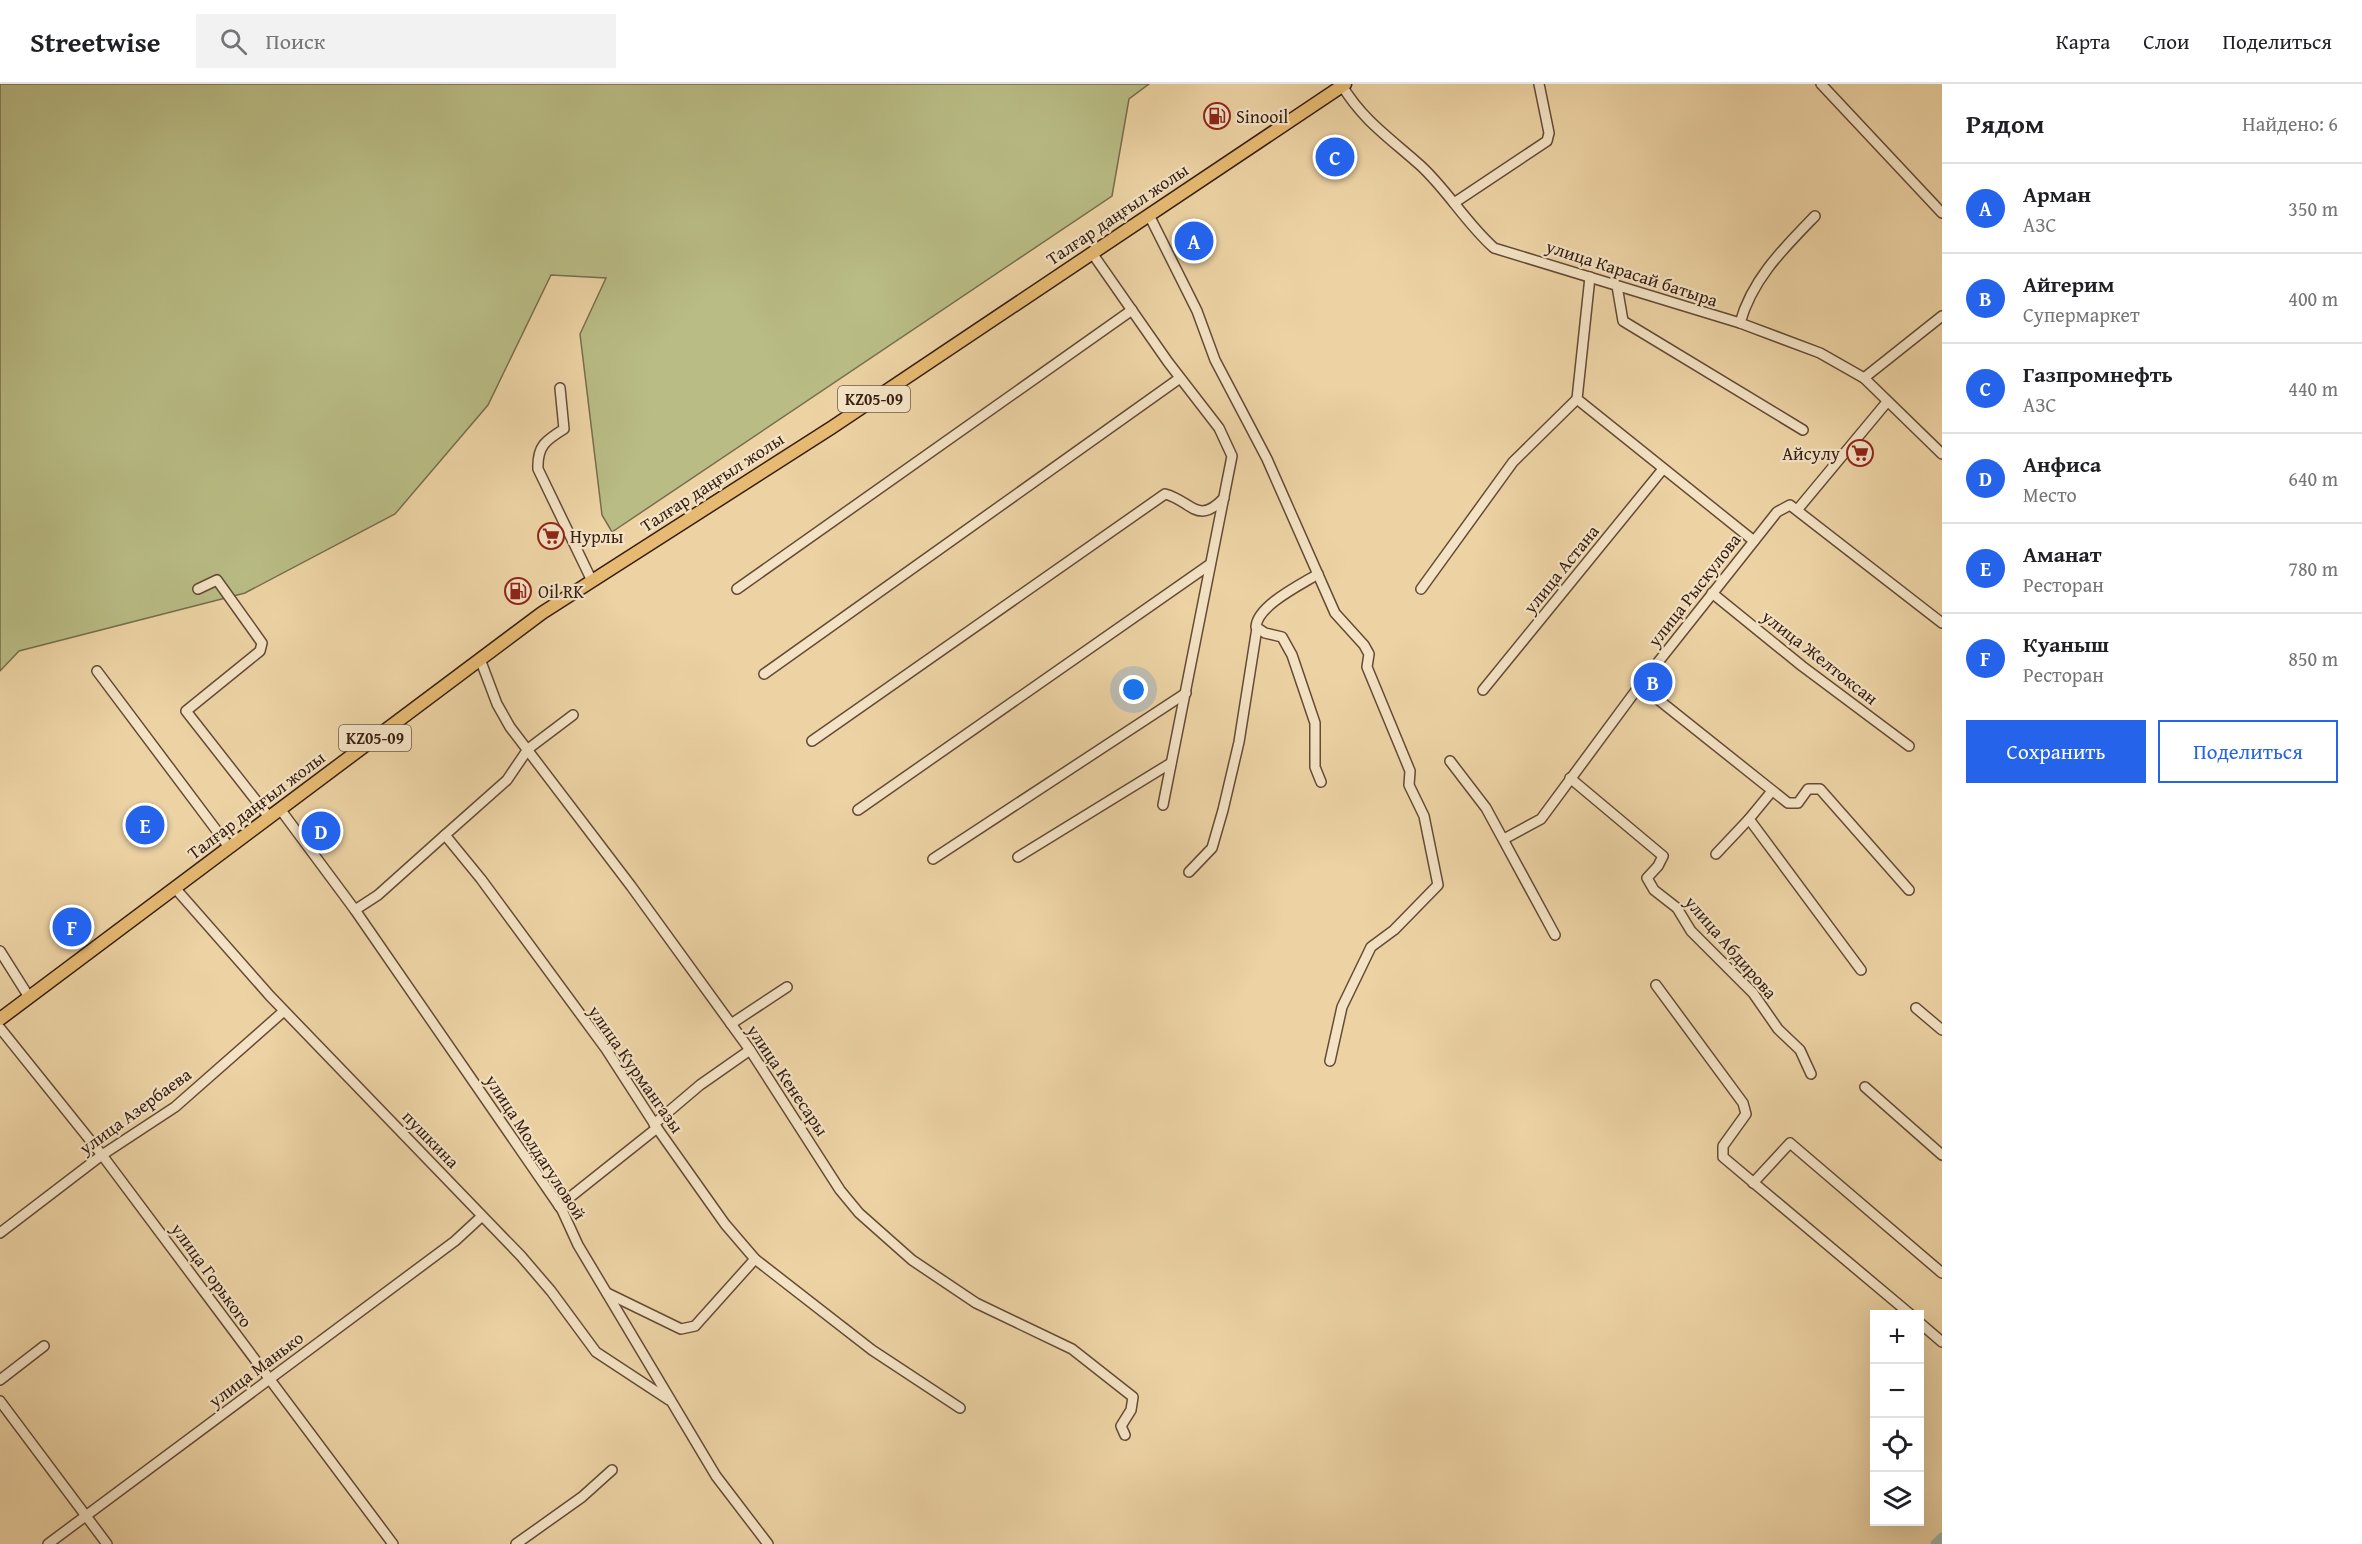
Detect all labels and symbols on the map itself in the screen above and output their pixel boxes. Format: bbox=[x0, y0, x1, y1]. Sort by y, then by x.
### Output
fuel station icon: Sinooil bbox=[1202, 101, 1232, 131]
place label: Sinooil bbox=[1236, 103, 1288, 130]
pin: C bbox=[1316, 134, 1354, 180]
street label: Талғар даңғыл жолы bbox=[1040, 156, 1194, 272]
pin: A bbox=[1174, 218, 1214, 264]
street label: улица Карасай батыра bbox=[1542, 232, 1722, 314]
road number: KZ05-09 bbox=[838, 386, 910, 412]
street label: Талғар даңғыл жолы bbox=[635, 425, 789, 539]
supermarket icon: Айсулу bbox=[1845, 438, 1875, 468]
place label: Айсулу bbox=[1782, 440, 1840, 467]
street label: улица Астана bbox=[1516, 518, 1606, 620]
supermarket icon: Нурлы bbox=[536, 521, 566, 551]
place label: Нурлы bbox=[570, 523, 624, 550]
street label: улица Рыскулова bbox=[1640, 527, 1747, 653]
fuel station icon: Oil RK bbox=[503, 576, 533, 606]
place label: Oil RK bbox=[538, 578, 584, 605]
street label: улица Желтоксан bbox=[1755, 602, 1884, 711]
pin: B bbox=[1634, 660, 1672, 704]
your location bbox=[1119, 675, 1148, 704]
road number: KZ05-09 bbox=[339, 725, 411, 751]
street label: Талғар даңғыл жолы bbox=[181, 744, 331, 866]
pin: E bbox=[126, 802, 164, 848]
pin: D bbox=[302, 808, 340, 854]
street label: улица Абдирова bbox=[1678, 889, 1784, 1005]
pin: F bbox=[52, 904, 92, 950]
street label: улица Курмангазы bbox=[581, 999, 691, 1139]
street label: улица Кенесары bbox=[740, 1018, 836, 1142]
street label: улица Азербаева bbox=[72, 1061, 197, 1162]
street label: улица Молдагуловой bbox=[478, 1068, 593, 1225]
street label: пушкина bbox=[396, 1104, 466, 1175]
street label: улица Горького bbox=[164, 1216, 259, 1333]
street label: улица Манько bbox=[202, 1324, 309, 1414]

